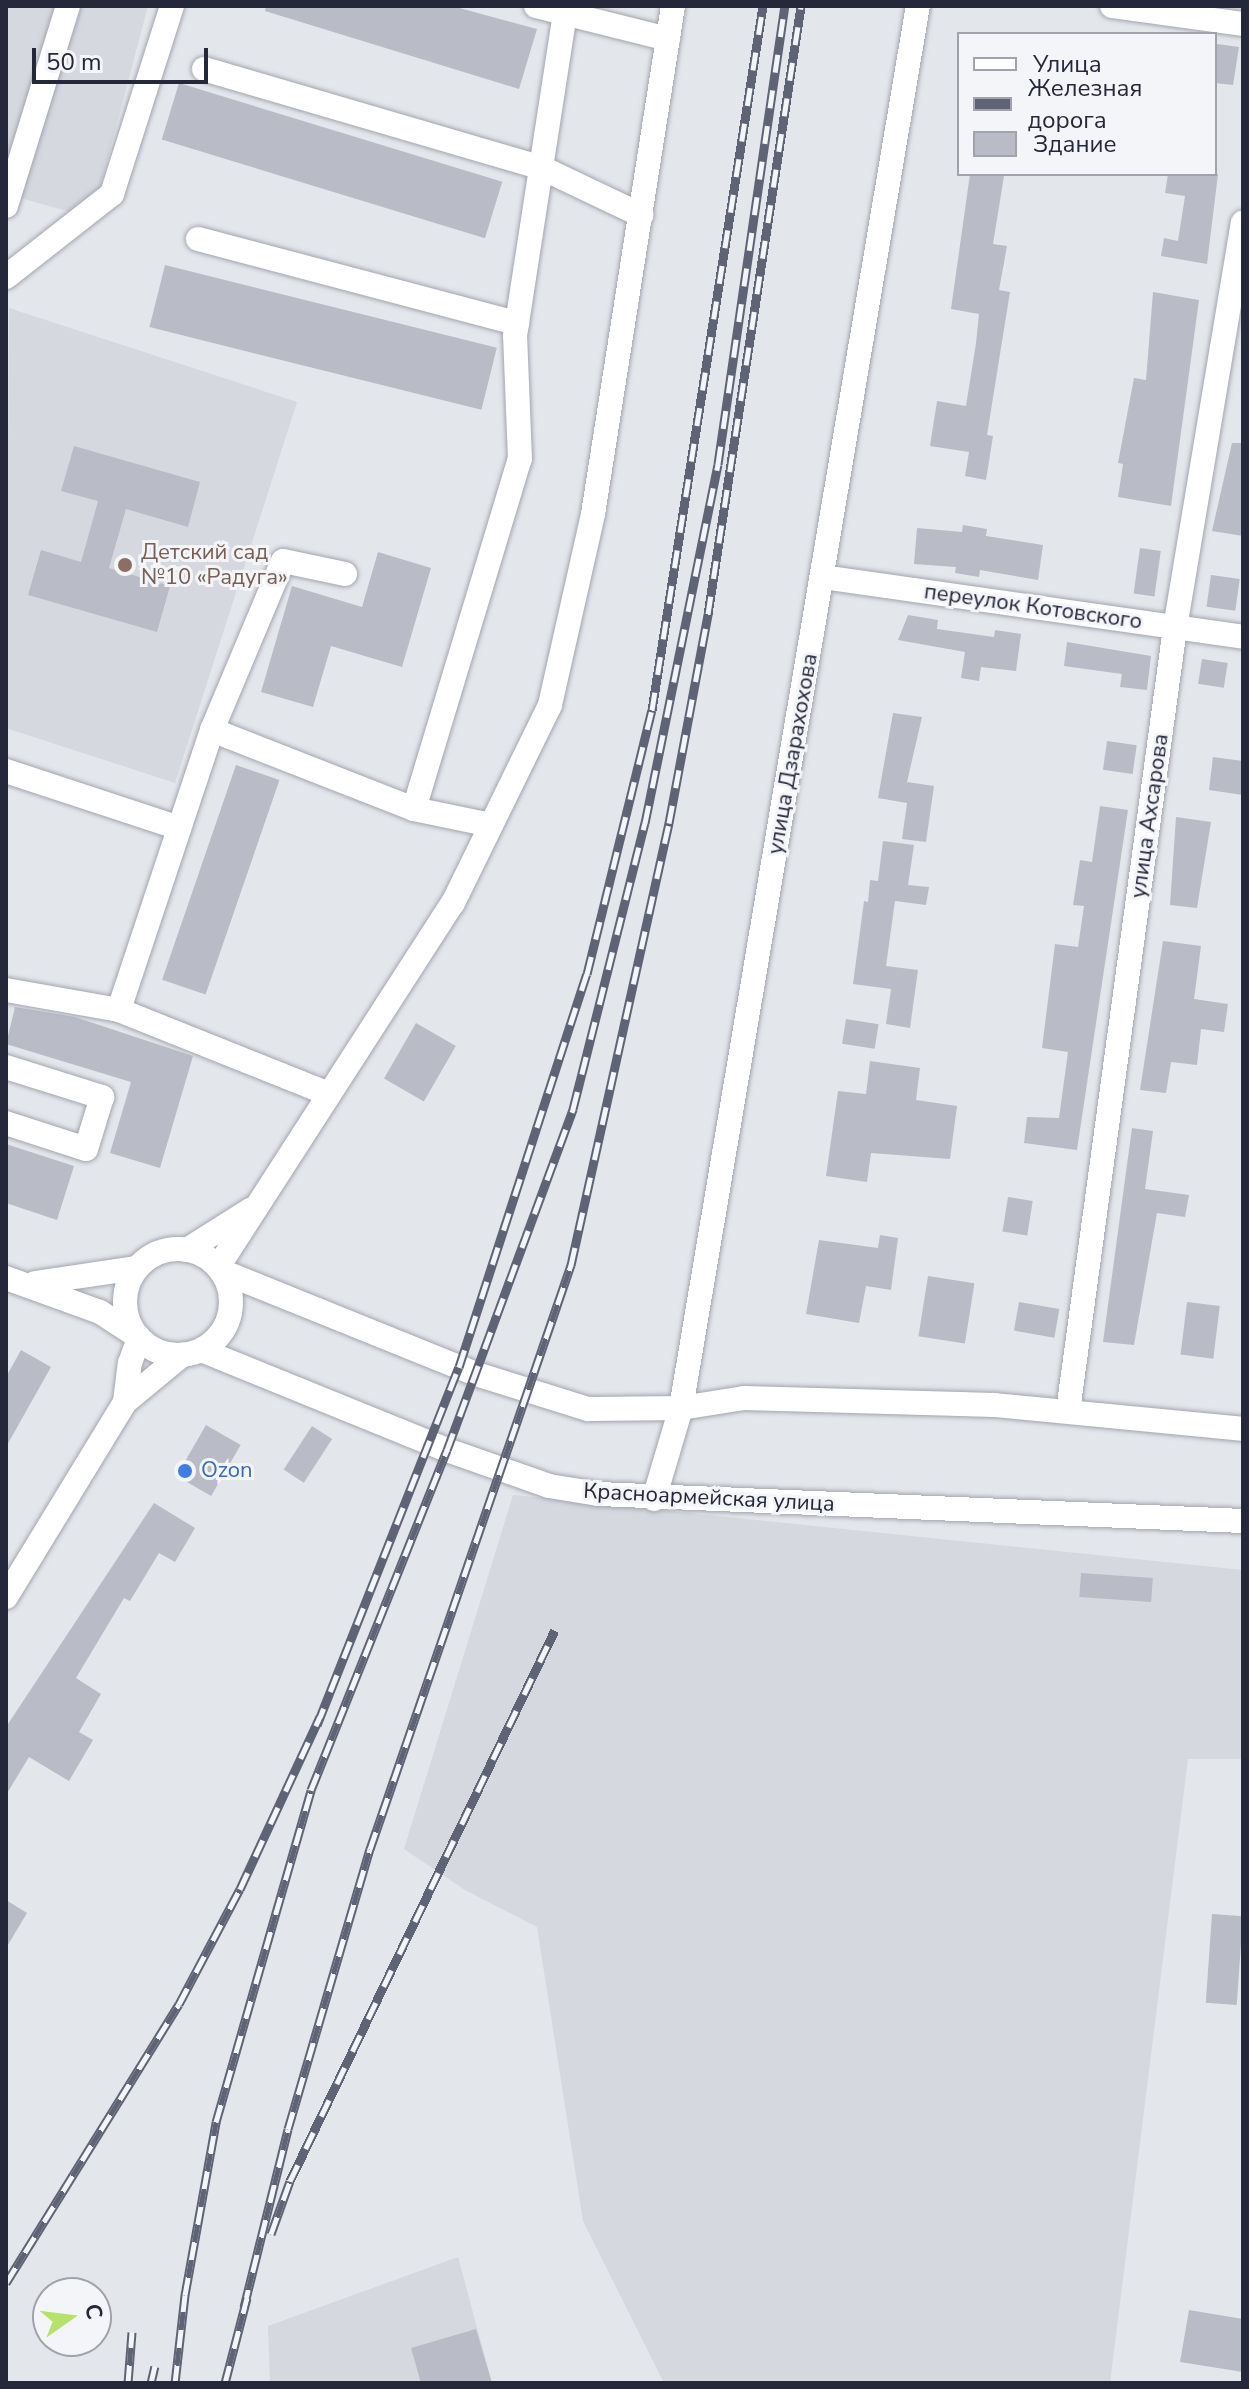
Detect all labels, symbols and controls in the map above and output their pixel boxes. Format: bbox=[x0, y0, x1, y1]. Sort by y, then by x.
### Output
scale bar bbox=[36, 32, 212, 82]
legend bbox=[957, 32, 1217, 176]
text: 50 m bbox=[46, 46, 102, 78]
text: Улица bbox=[1033, 48, 1102, 80]
text: Железная дорога bbox=[1028, 72, 1142, 136]
text: Здание bbox=[1033, 128, 1117, 160]
place label: Детский сад №10 «Радуга» bbox=[141, 539, 288, 590]
marker: Детский сад №10 «Радуга» bbox=[116, 556, 134, 574]
street label: переулок Котовского bbox=[922, 579, 1144, 635]
street label: улица Дзарахохова bbox=[762, 652, 824, 856]
street label: улица Ахсарова bbox=[1125, 732, 1175, 900]
place label: Ozon bbox=[201, 1458, 253, 1484]
marker: Ozon bbox=[176, 1462, 194, 1480]
street label: Красноармейская улица bbox=[583, 1478, 835, 1518]
north arrow bbox=[32, 2277, 112, 2357]
text: С bbox=[77, 2301, 110, 2323]

